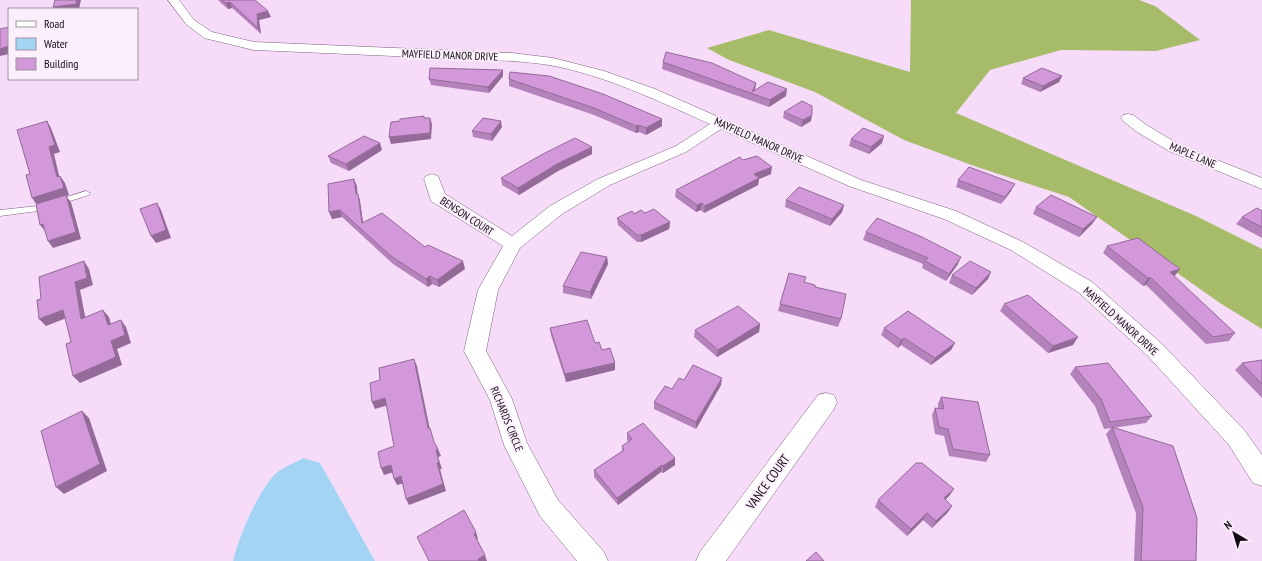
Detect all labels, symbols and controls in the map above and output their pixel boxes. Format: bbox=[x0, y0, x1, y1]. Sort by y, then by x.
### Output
legend bbox=[8, 8, 138, 80]
text: Road bbox=[44, 16, 64, 31]
text: Water bbox=[44, 36, 69, 51]
street label: MAYFIELD MANOR DRIVE bbox=[402, 46, 499, 64]
text: Building bbox=[44, 56, 79, 71]
street label: MAYFIELD MANOR DRIVE bbox=[712, 114, 806, 166]
street label: MAPLE LANE bbox=[1168, 139, 1219, 171]
street label: BENSON COURT bbox=[438, 194, 496, 239]
street label: MAYFIELD MANOR DRIVE bbox=[1081, 284, 1162, 359]
street label: RICHARDS CIRCLE bbox=[488, 384, 527, 454]
street label: VANCE COURT bbox=[742, 451, 794, 514]
north arrow bbox=[1214, 513, 1254, 553]
text: N bbox=[1221, 518, 1235, 532]

